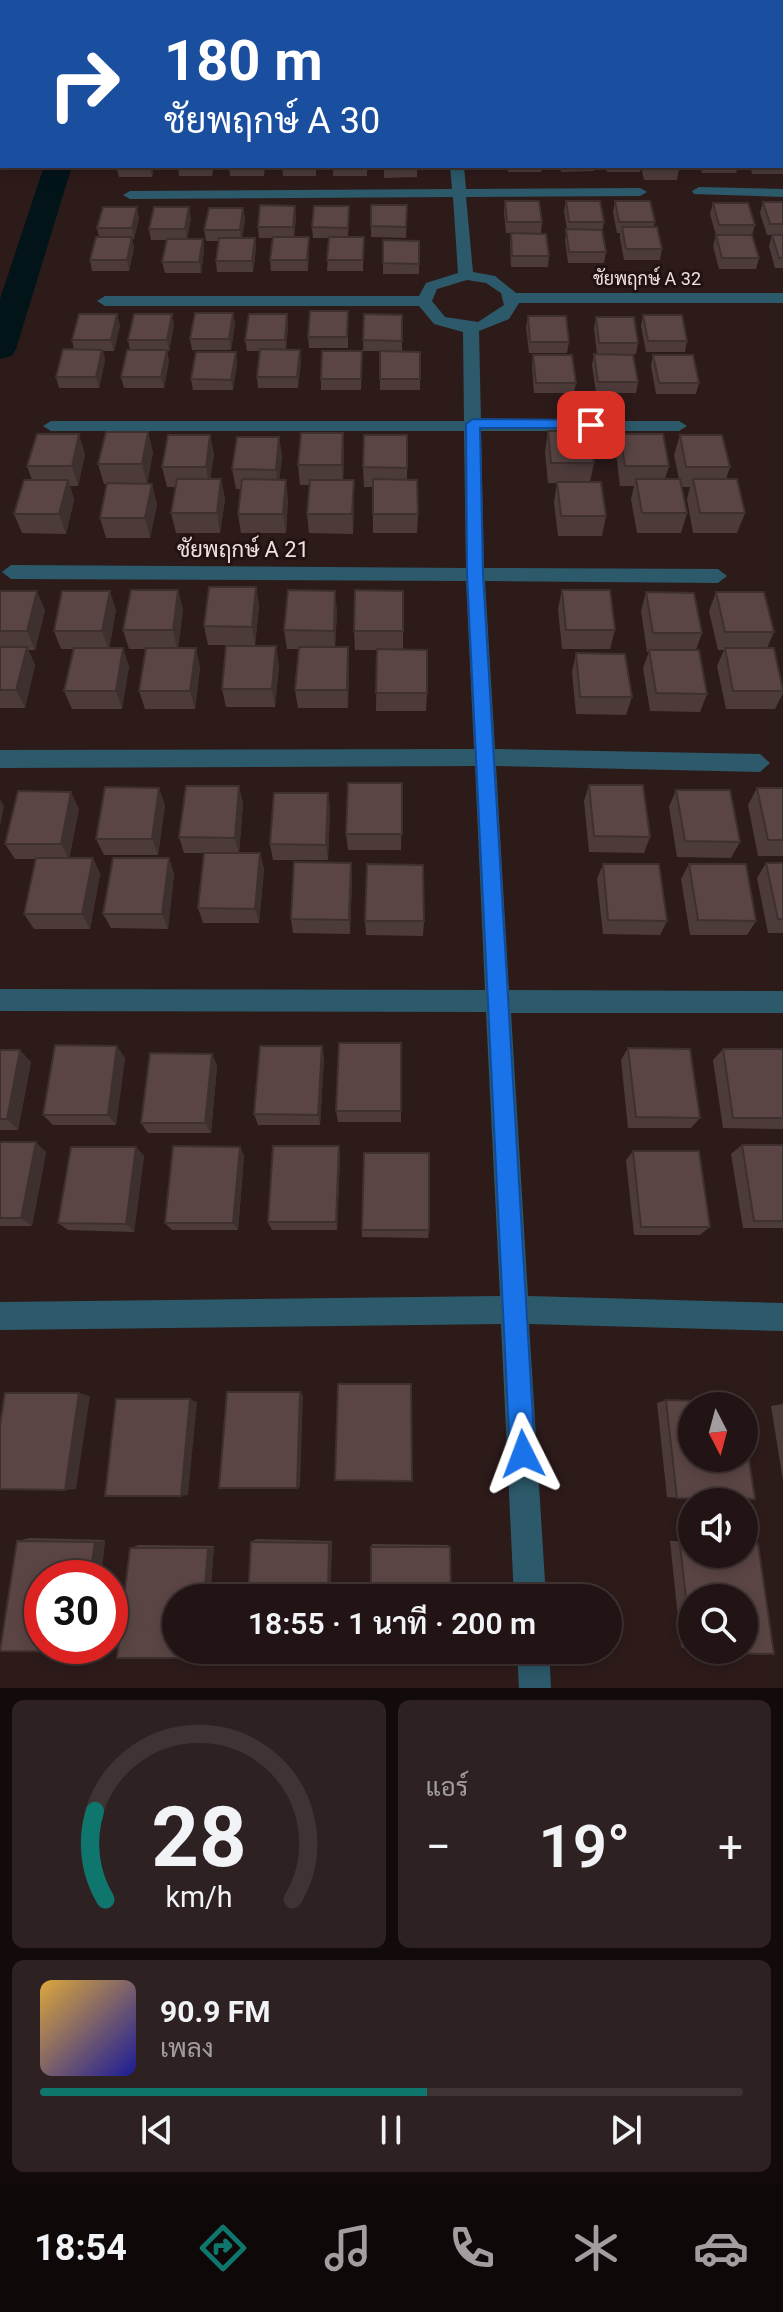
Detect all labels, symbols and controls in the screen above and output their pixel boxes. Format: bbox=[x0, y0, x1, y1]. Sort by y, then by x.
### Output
text: 180 m bbox=[164, 28, 323, 94]
icon: right bbox=[32, 32, 136, 136]
text: ชัยพฤกษ์ A 30 bbox=[164, 100, 380, 142]
street label: ชัยพฤกษ์ A 32 bbox=[593, 266, 701, 290]
pin bbox=[557, 391, 625, 459]
icon: arrive bbox=[569, 403, 613, 447]
street label: ชัยพฤกษ์ A 21 bbox=[177, 535, 309, 563]
north arrow bbox=[678, 1392, 758, 1472]
map controls bbox=[678, 1392, 758, 1664]
position arrow bbox=[481, 1412, 565, 1496]
button: sound bbox=[678, 1488, 758, 1568]
speed limit sign: 30 bbox=[24, 1560, 128, 1664]
button: search bbox=[678, 1584, 758, 1664]
text: 18:55 · 1 นาที · 200 m bbox=[248, 1606, 536, 1641]
text: แอร์ bbox=[426, 1772, 468, 1802]
text: 28 bbox=[151, 1789, 246, 1886]
text: 19° bbox=[538, 1811, 630, 1882]
text: − bbox=[426, 1821, 451, 1873]
text: + bbox=[718, 1821, 743, 1873]
text: km/h bbox=[165, 1880, 232, 1914]
text: 90.9 FM bbox=[160, 1994, 271, 2029]
text: เพลง bbox=[160, 2033, 214, 2063]
icon: previous bbox=[135, 2108, 179, 2152]
icon: pause bbox=[369, 2108, 413, 2152]
icon: next bbox=[604, 2108, 648, 2152]
icon: directions bbox=[195, 2220, 251, 2276]
icon: music bbox=[320, 2220, 376, 2276]
icon: phone bbox=[444, 2220, 500, 2276]
icon: climate bbox=[568, 2220, 624, 2276]
icon: car bbox=[693, 2220, 749, 2276]
text: 18:54 bbox=[34, 2227, 127, 2269]

